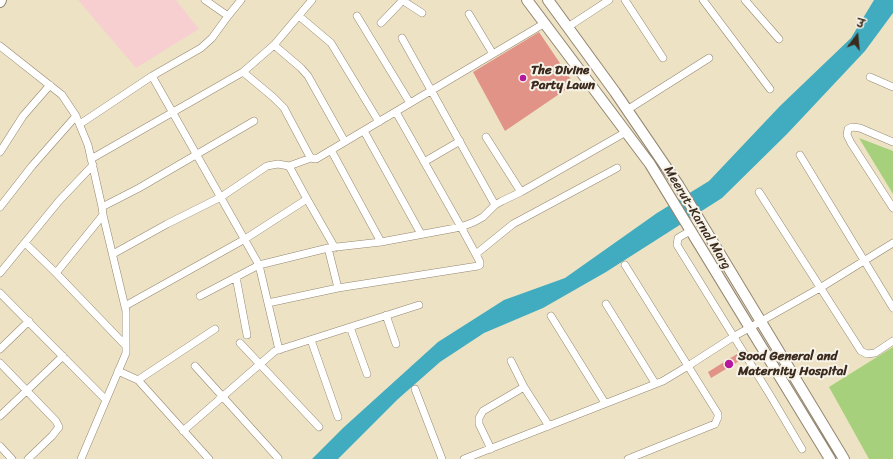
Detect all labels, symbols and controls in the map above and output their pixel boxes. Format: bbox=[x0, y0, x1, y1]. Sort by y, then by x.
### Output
text: उ bbox=[854, 14, 867, 34]
north arrow bbox=[837, 16, 877, 56]
place label: The Divine Party Lawn bbox=[531, 63, 595, 94]
marker: The Divine Party Lawn bbox=[518, 73, 528, 83]
street label: Meerut-Karnal Marg bbox=[660, 164, 734, 272]
place label: Sood General and Maternity Hospital bbox=[738, 349, 847, 380]
marker: Sood General and Maternity Hospital bbox=[723, 358, 735, 370]

